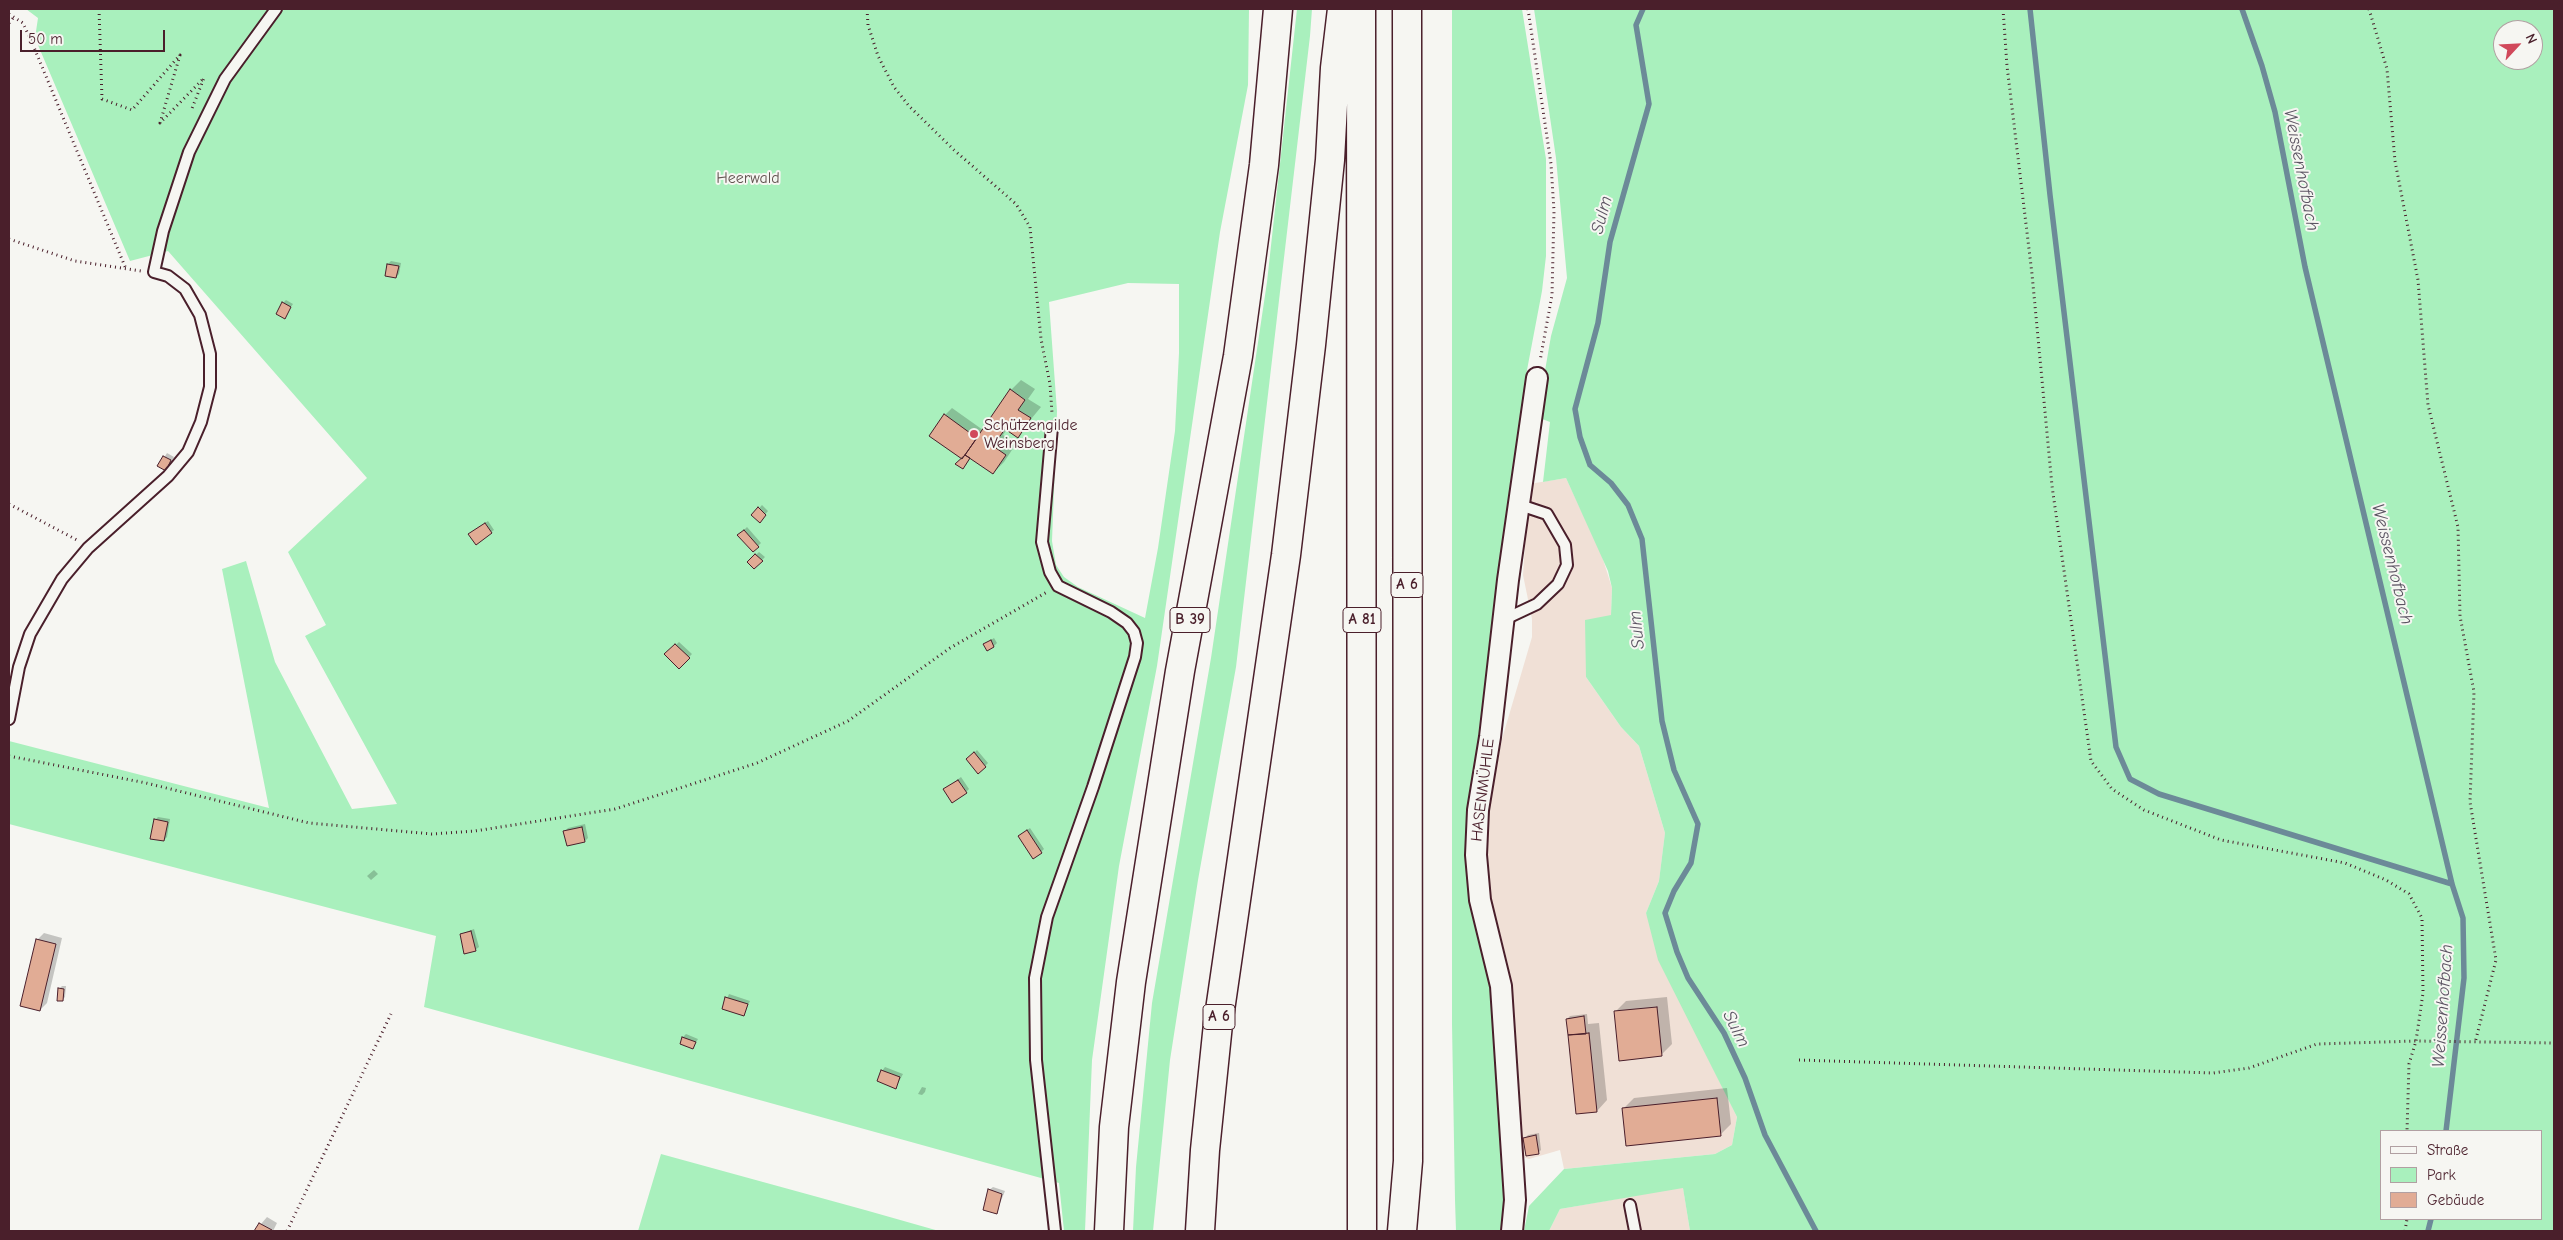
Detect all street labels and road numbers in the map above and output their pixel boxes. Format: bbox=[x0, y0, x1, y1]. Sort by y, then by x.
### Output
road number: A 6 bbox=[1391, 572, 1423, 598]
road number: B 39 bbox=[1170, 608, 1210, 632]
road number: A 81 bbox=[1343, 608, 1381, 632]
street label: HASENMÜHLE bbox=[1467, 737, 1499, 843]
road number: A 6 bbox=[1203, 1004, 1235, 1030]

